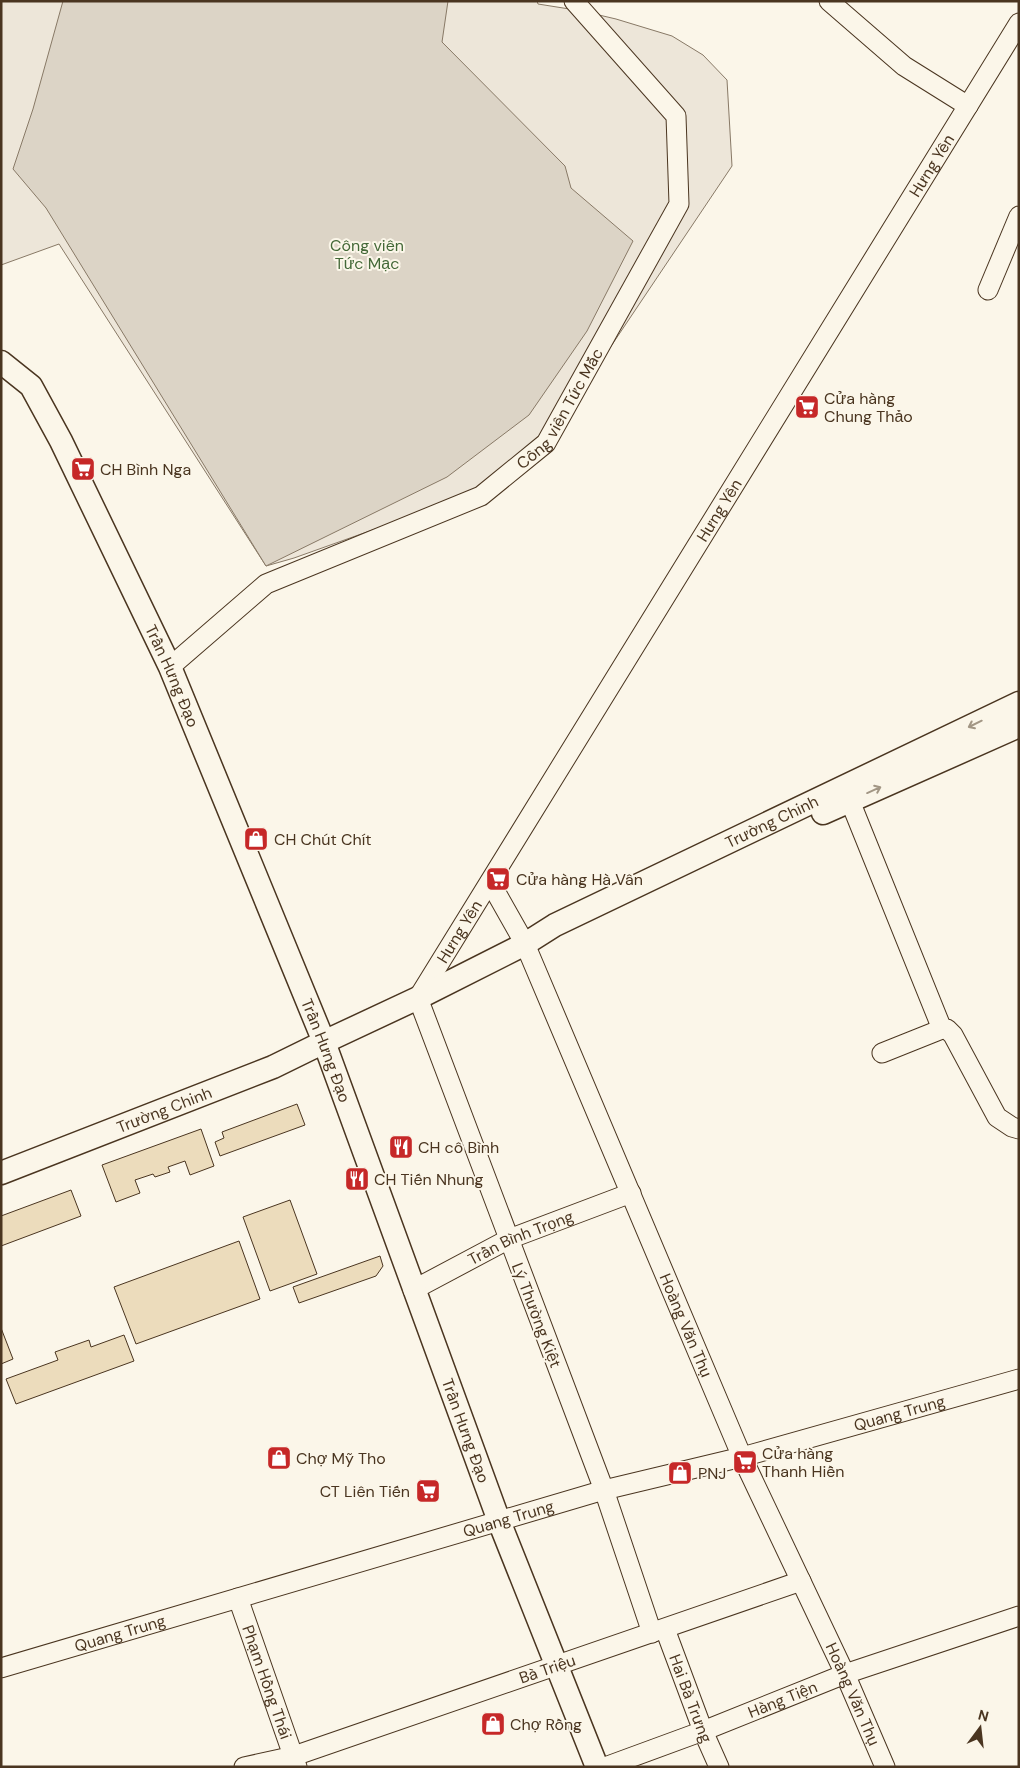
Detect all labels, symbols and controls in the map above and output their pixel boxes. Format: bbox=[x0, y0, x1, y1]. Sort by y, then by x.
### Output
street label: Hưng Yên bbox=[904, 130, 959, 201]
park label: Công viên Tức Mạc bbox=[330, 235, 404, 274]
street label: Công viên Tức Mắc bbox=[512, 344, 608, 474]
place label: Cửa hàng Chung Thảo bbox=[824, 388, 913, 427]
supermarket icon: Cửa hàng Chung Thảo bbox=[794, 394, 820, 420]
supermarket icon: CH Bình Nga bbox=[70, 456, 96, 482]
place label: CH Bình Nga bbox=[100, 459, 191, 480]
street label: Hưng Yên bbox=[692, 475, 747, 546]
street label: Trần Hưng Đạo bbox=[140, 621, 204, 730]
one-way arrow bbox=[968, 719, 983, 729]
one-way arrow bbox=[866, 785, 881, 795]
street label: Trường Chinh bbox=[722, 791, 822, 853]
shop icon: CH Chút Chít bbox=[243, 826, 269, 852]
place label: CH Chút Chít bbox=[274, 829, 372, 850]
supermarket icon: Cửa hàng Hà Vân bbox=[485, 866, 511, 892]
place label: Cửa hàng Hà Vân bbox=[516, 869, 643, 890]
street label: Hưng Yên bbox=[432, 896, 487, 967]
street label: Trần Hưng Đạo bbox=[296, 995, 355, 1106]
street label: Trường Chinh bbox=[114, 1082, 215, 1138]
restaurant icon: CH cô Bình bbox=[388, 1134, 414, 1160]
place label: CH cô Bình bbox=[418, 1137, 499, 1158]
restaurant icon: CH Tiến Nhung bbox=[344, 1166, 370, 1192]
place label: CH Tiến Nhung bbox=[374, 1169, 484, 1190]
street label: Trần Bình Trọng bbox=[464, 1206, 576, 1270]
street label: Lý Thường Kiệt bbox=[507, 1260, 566, 1371]
street label: Hoàng Văn Thụ bbox=[655, 1270, 717, 1380]
street label: Trần Hưng Đạo bbox=[437, 1375, 494, 1486]
street label: Quang Trung bbox=[851, 1390, 948, 1436]
place label: Cửa hàng Thanh Hiền bbox=[762, 1443, 845, 1482]
shop icon: Chợ Mỹ Tho bbox=[266, 1445, 292, 1471]
place label: Chợ Mỹ Tho bbox=[296, 1448, 386, 1469]
supermarket icon: Cửa hàng Thanh Hiền bbox=[732, 1449, 758, 1475]
shop icon: PNJ bbox=[667, 1460, 693, 1486]
place label: PNJ bbox=[698, 1463, 726, 1484]
supermarket icon: CT Liên Tiến bbox=[415, 1478, 441, 1504]
place label: CT Liên Tiến bbox=[320, 1481, 410, 1502]
street label: Quang Trung bbox=[460, 1495, 557, 1542]
street label: Quang Trung bbox=[72, 1610, 168, 1657]
street label: Phạm Hồng Thái bbox=[237, 1622, 296, 1742]
street label: Hoàng Văn Thụ bbox=[821, 1639, 885, 1749]
street label: Bà Triệu bbox=[516, 1650, 578, 1689]
street label: Hai Bà Trưng bbox=[664, 1651, 717, 1746]
street label: Hàng Tiện bbox=[745, 1676, 820, 1723]
north arrow bbox=[955, 1703, 1005, 1753]
text: N bbox=[976, 1705, 991, 1725]
shop icon: Chợ Rồng bbox=[480, 1711, 506, 1737]
place label: Chợ Rồng bbox=[510, 1714, 582, 1735]

